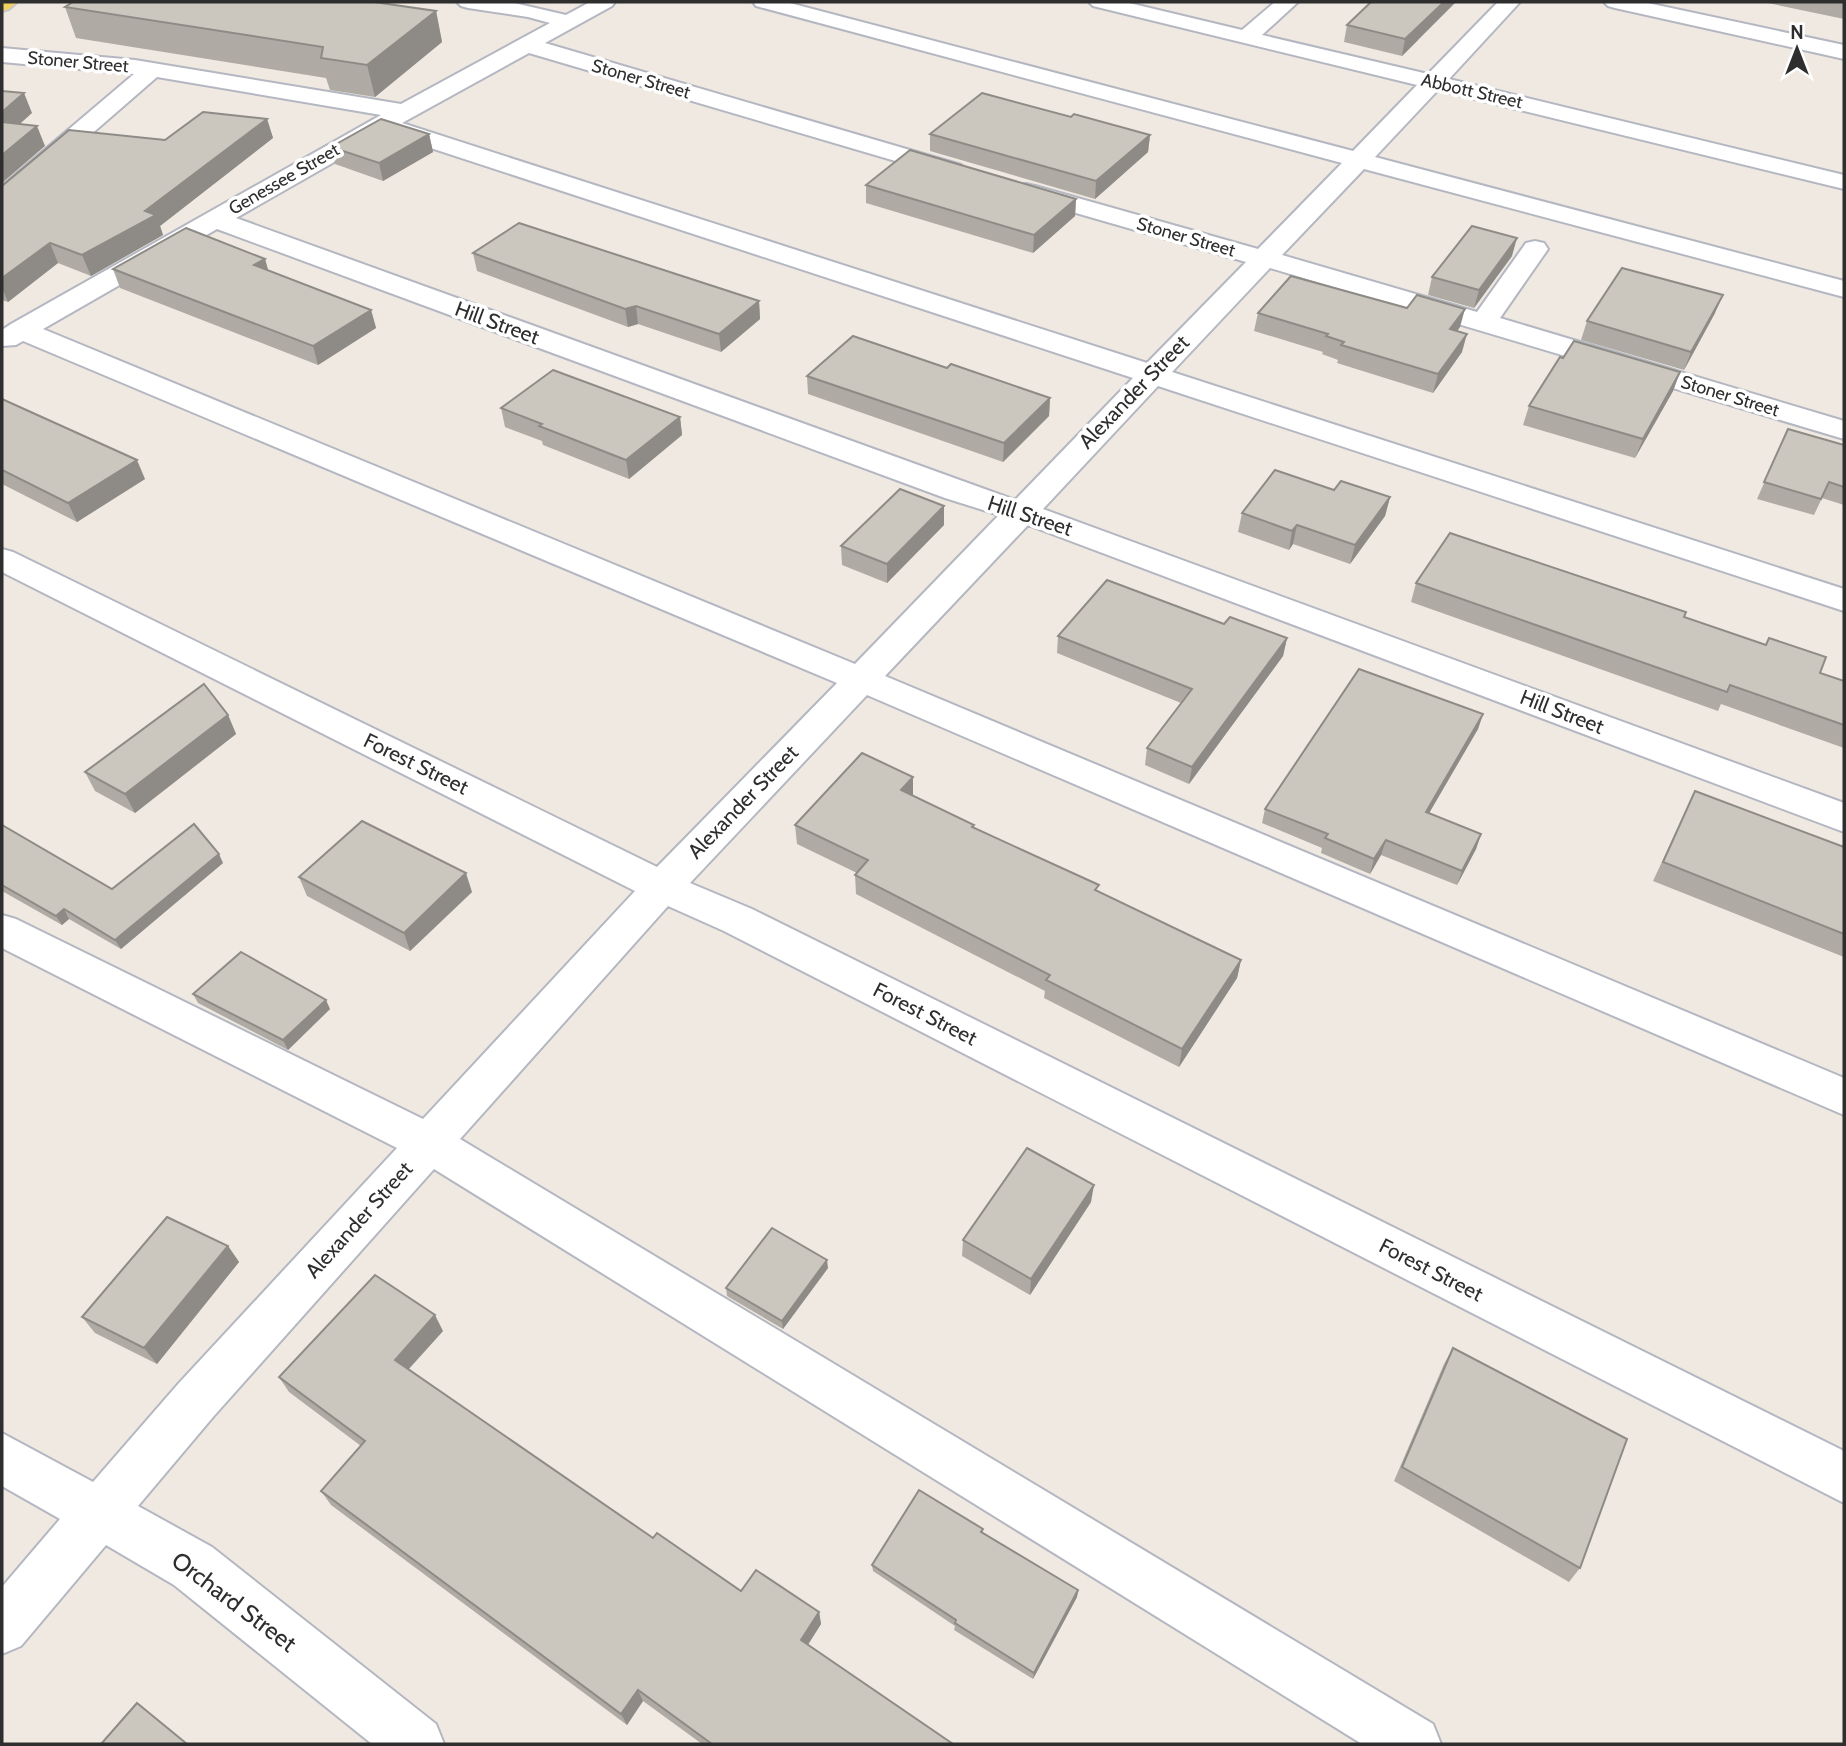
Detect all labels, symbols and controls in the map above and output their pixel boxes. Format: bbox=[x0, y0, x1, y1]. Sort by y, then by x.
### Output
north arrow bbox=[1762, 14, 1832, 84]
text: N bbox=[1790, 21, 1804, 44]
street label: Stoner Street bbox=[27, 47, 129, 77]
street label: Stoner Street bbox=[589, 54, 693, 104]
street label: Abbott Street bbox=[1419, 69, 1525, 113]
street label: Genessee Street bbox=[225, 138, 343, 220]
street label: Stoner Street bbox=[1134, 212, 1238, 262]
street label: Hill Street bbox=[452, 296, 543, 349]
street label: Alexander Street bbox=[1073, 330, 1194, 453]
street label: Stoner Street bbox=[1678, 371, 1782, 421]
street label: Hill Street bbox=[985, 490, 1076, 541]
street label: Hill Street bbox=[1517, 684, 1608, 739]
street label: Forest Street bbox=[360, 728, 473, 800]
street label: Alexander Street bbox=[682, 740, 803, 863]
street label: Forest Street bbox=[869, 977, 981, 1050]
street label: Alexander Street bbox=[300, 1156, 417, 1283]
street label: Forest Street bbox=[1375, 1233, 1487, 1306]
street label: Orchard Street bbox=[166, 1545, 302, 1658]

